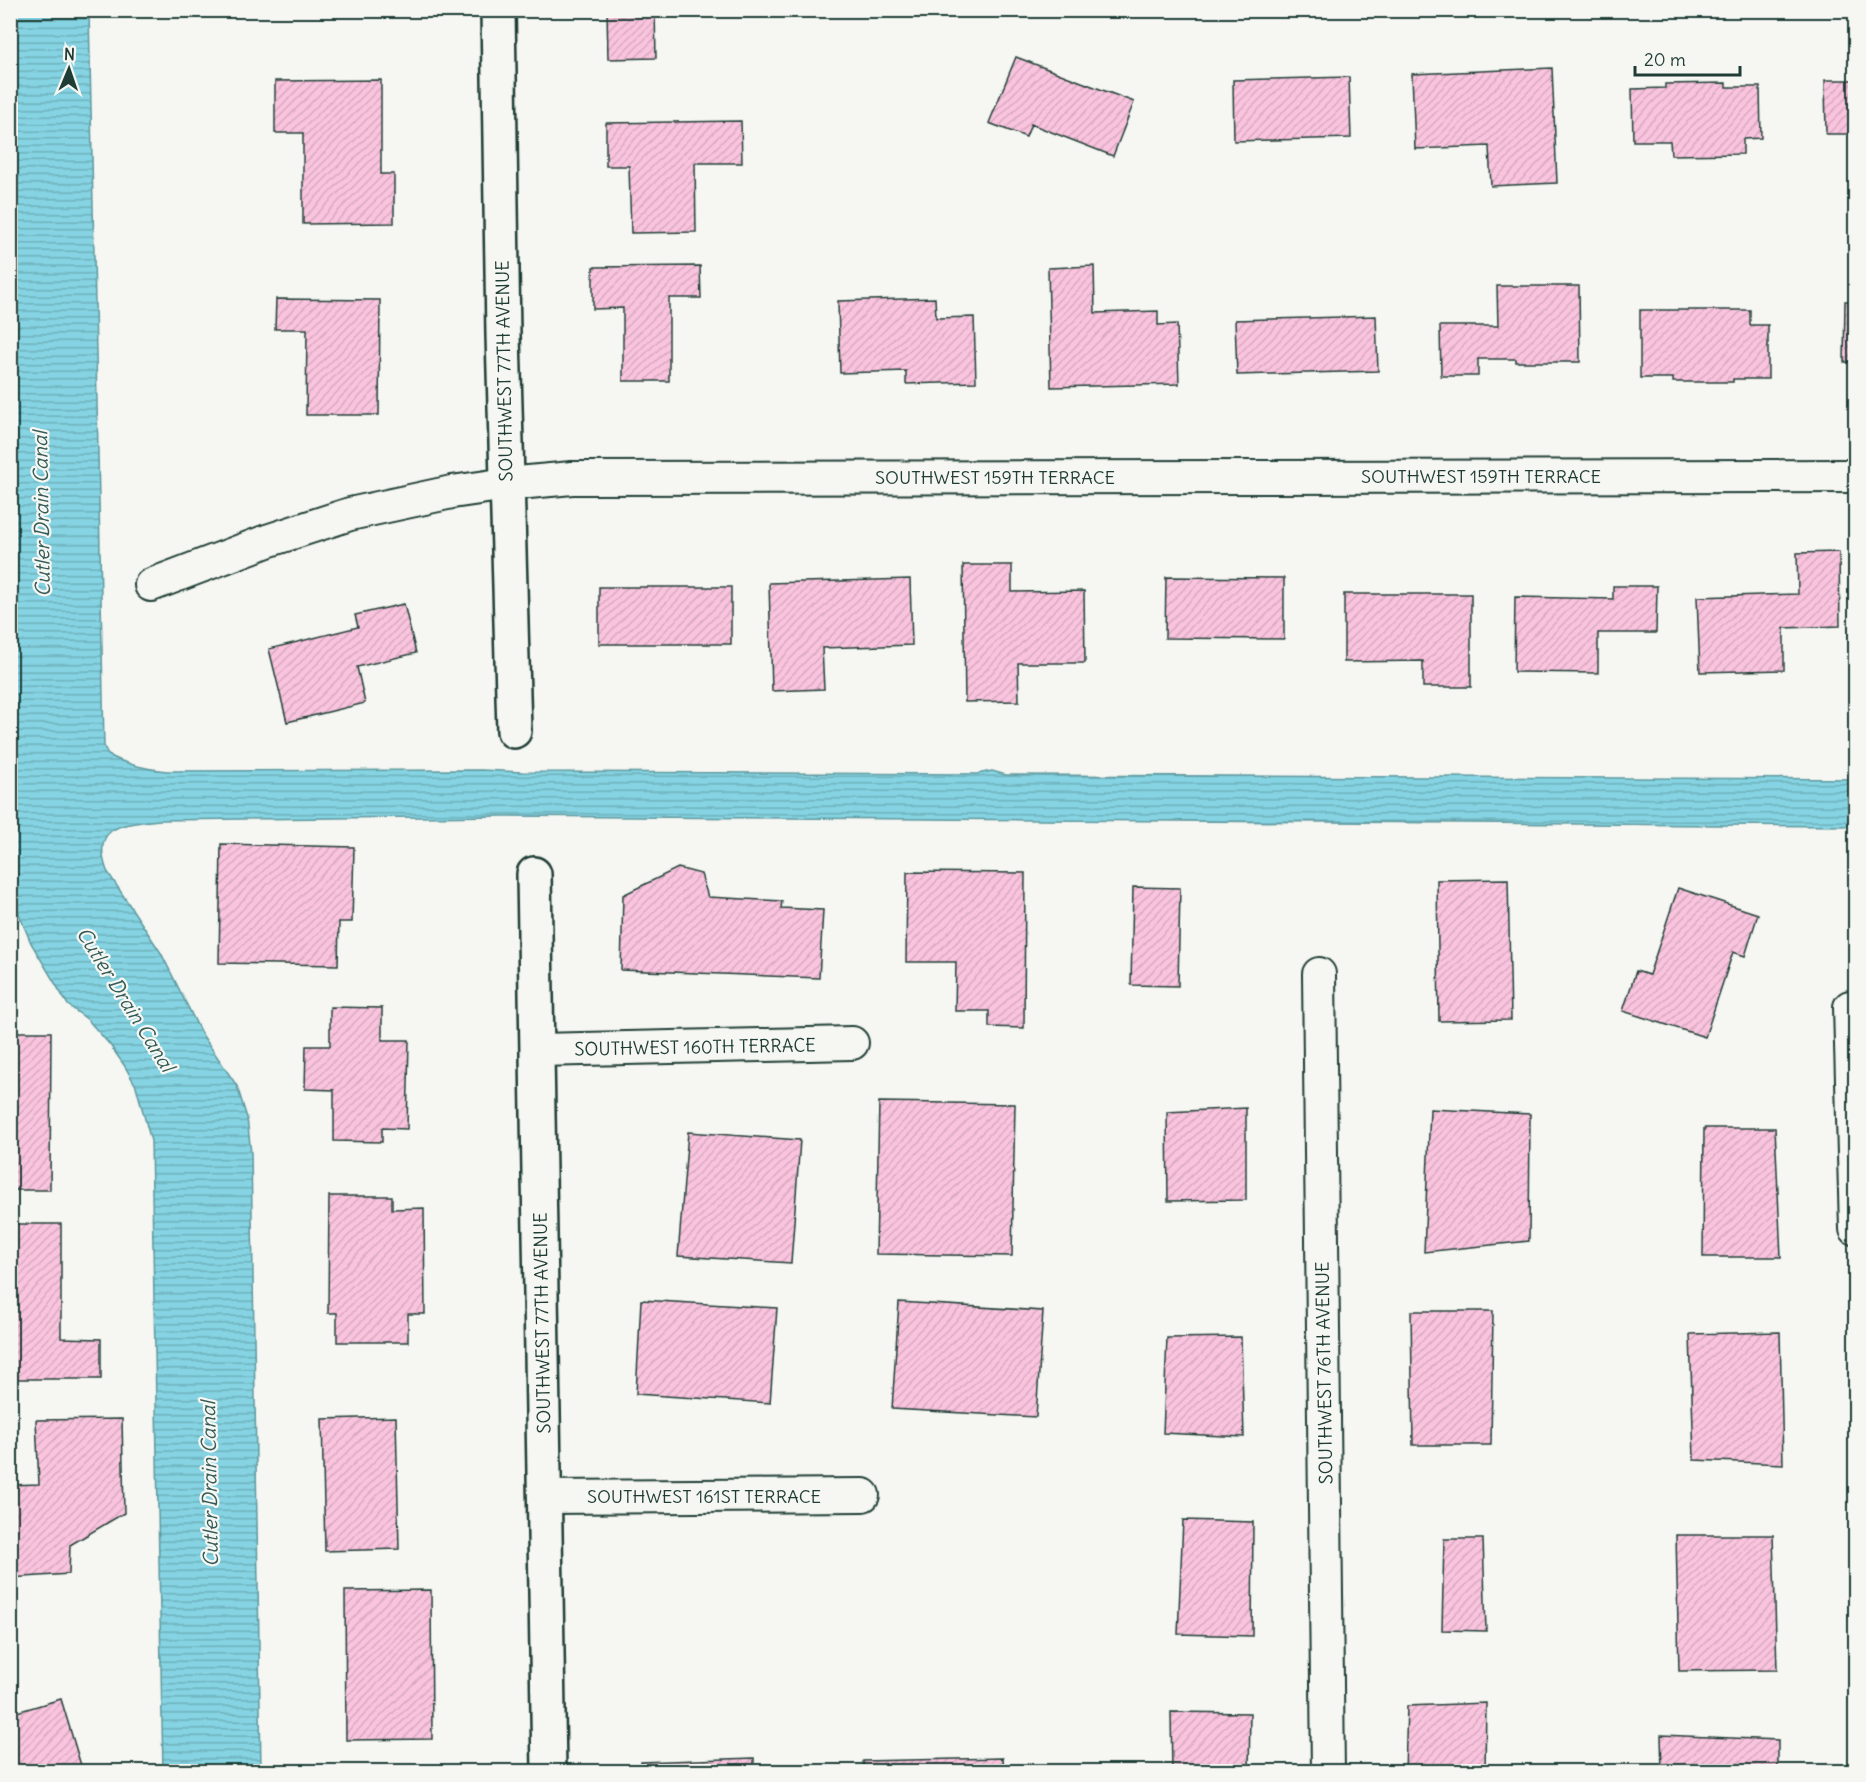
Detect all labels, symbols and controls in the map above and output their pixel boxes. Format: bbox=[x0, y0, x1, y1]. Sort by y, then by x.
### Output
north arrow bbox=[39, 39, 99, 99]
scale bar bbox=[1635, 39, 1740, 77]
text: N bbox=[64, 44, 75, 64]
text: 20 m bbox=[1644, 48, 1686, 71]
street label: SOUTHWEST 77TH AVENUE bbox=[491, 260, 517, 482]
water label: Cutler Drain Canal bbox=[27, 428, 55, 597]
street label: SOUTHWEST 159TH TERRACE bbox=[1361, 465, 1601, 488]
street label: SOUTHWEST 159TH TERRACE bbox=[875, 466, 1115, 489]
water label: Cutler Drain Canal bbox=[71, 922, 182, 1078]
street label: SOUTHWEST 160TH TERRACE bbox=[574, 1033, 816, 1061]
street label: SOUTHWEST 77TH AVENUE bbox=[529, 1212, 555, 1434]
street label: SOUTHWEST 76TH AVENUE bbox=[1311, 1261, 1337, 1485]
water label: Cutler Drain Canal bbox=[195, 1398, 223, 1567]
street label: SOUTHWEST 161ST TERRACE bbox=[587, 1485, 821, 1508]

